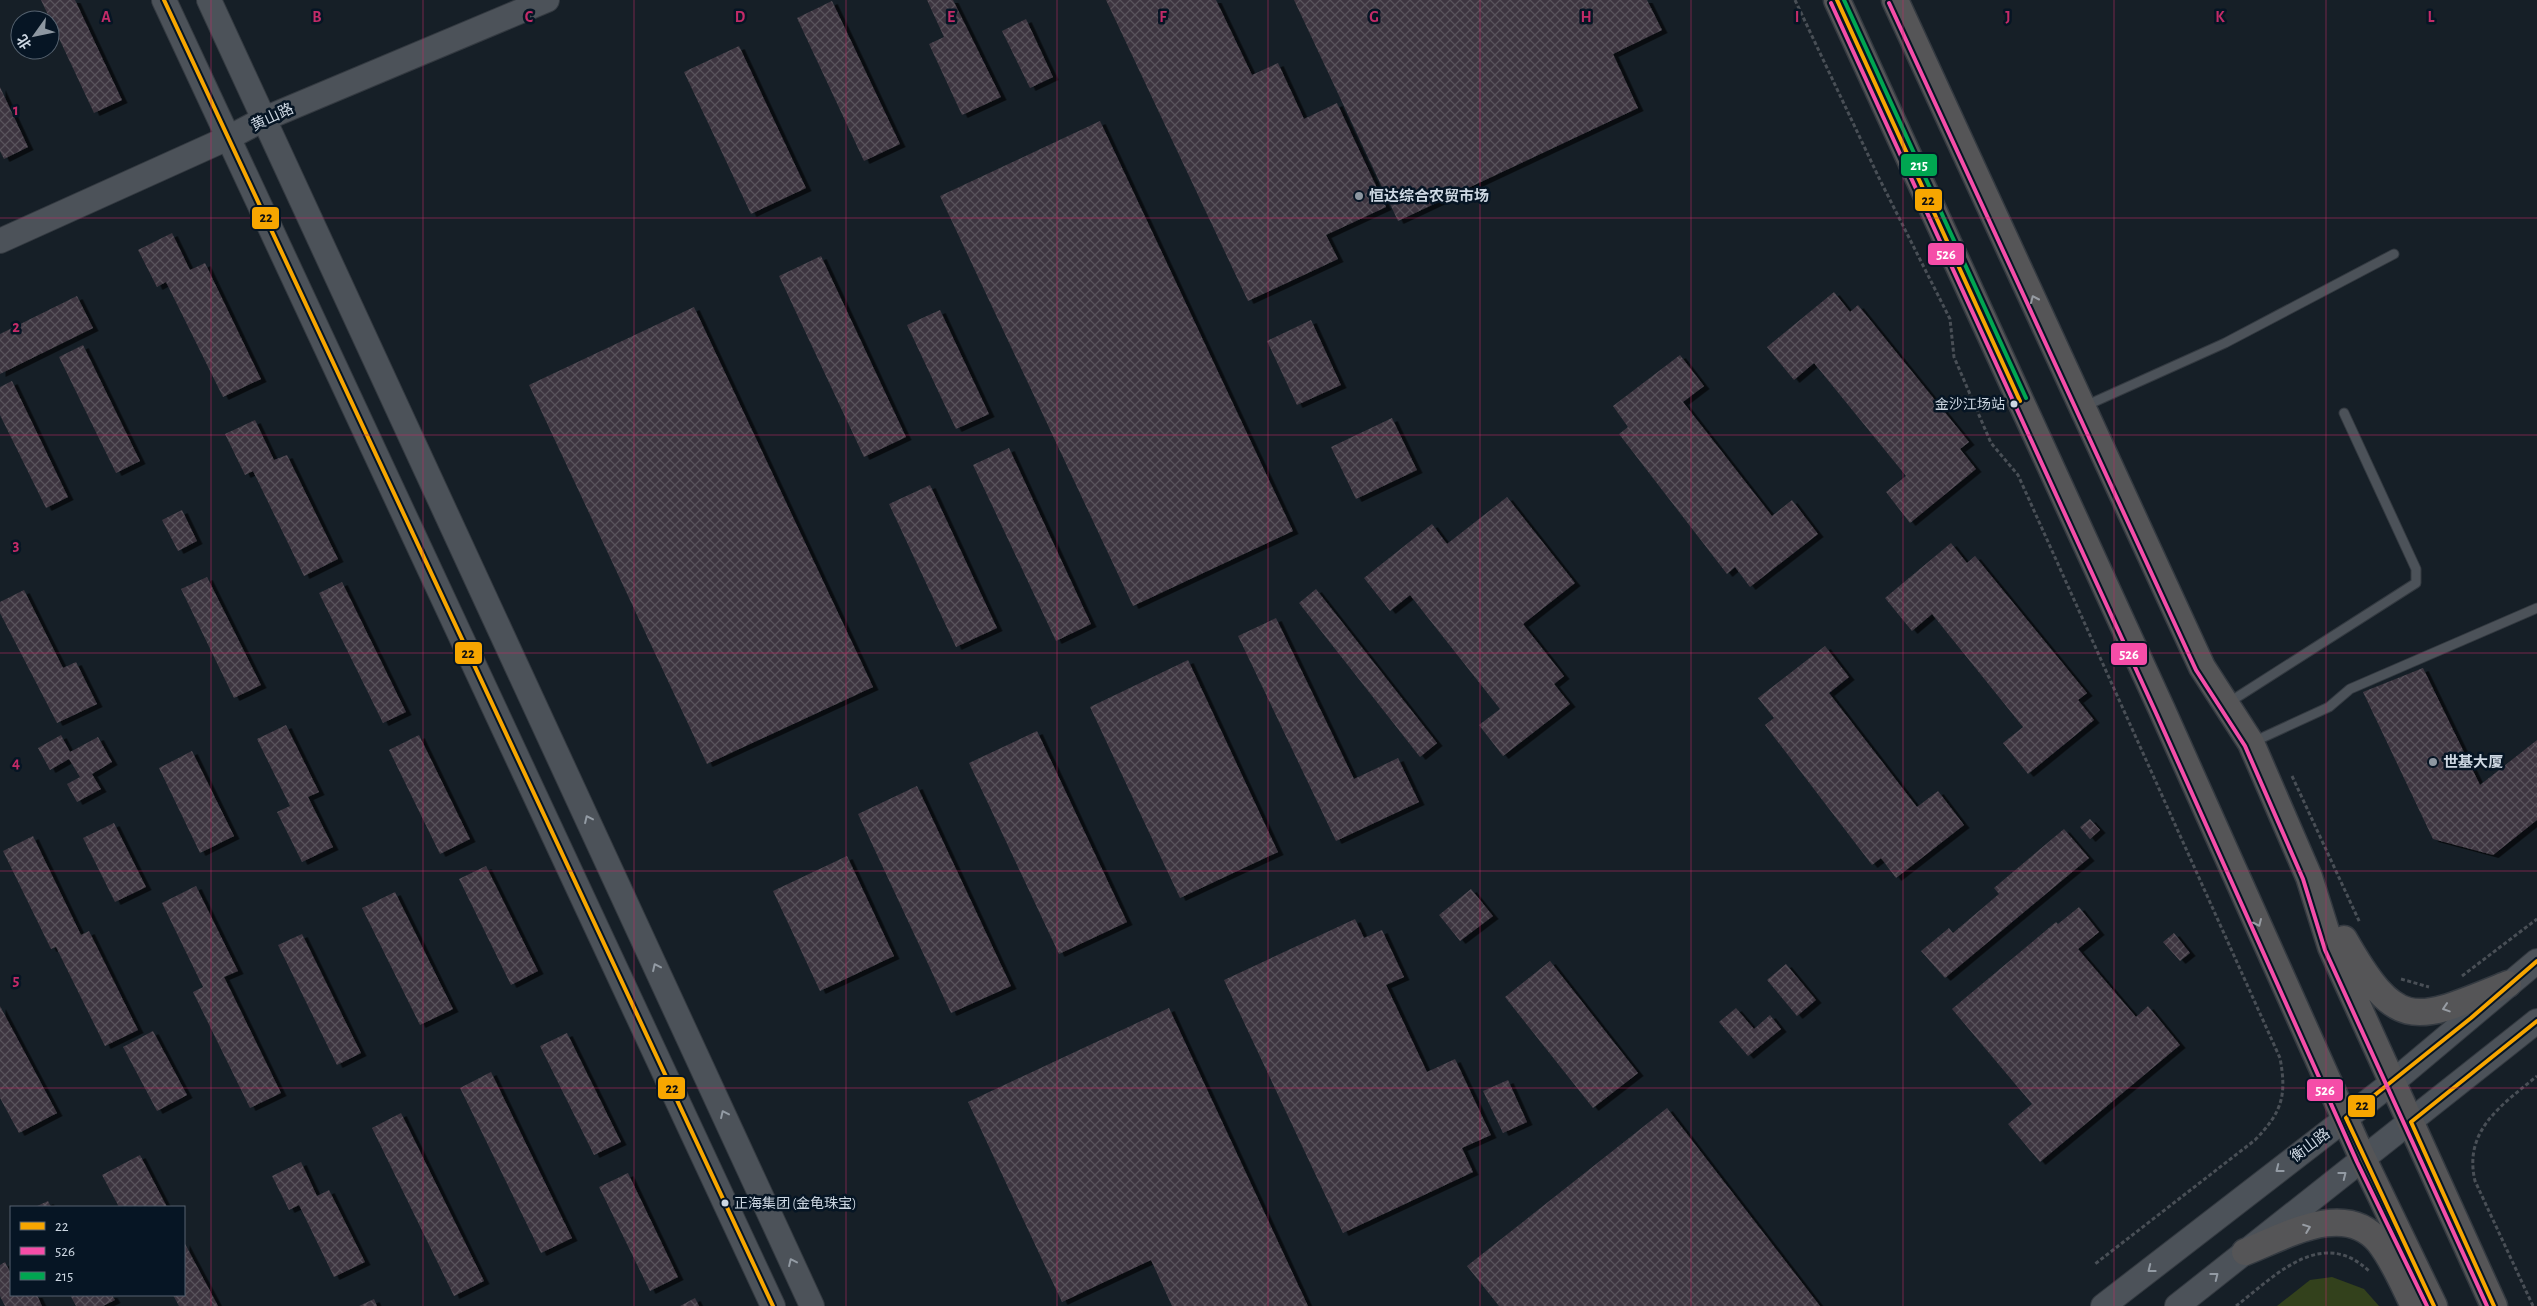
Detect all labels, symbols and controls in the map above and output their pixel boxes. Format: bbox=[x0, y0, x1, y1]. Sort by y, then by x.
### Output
text: A bbox=[101, 9, 111, 25]
text: B bbox=[312, 9, 322, 25]
text: C bbox=[525, 9, 534, 25]
text: D bbox=[735, 9, 746, 25]
text: E bbox=[947, 9, 955, 25]
text: F bbox=[1159, 9, 1167, 25]
text: G bbox=[1369, 9, 1379, 25]
text: H bbox=[1580, 9, 1592, 25]
text: I bbox=[1795, 9, 1799, 25]
text: J bbox=[2005, 9, 2011, 25]
text: K bbox=[2215, 9, 2225, 25]
text: L bbox=[2428, 9, 2435, 25]
north arrow bbox=[10, 10, 60, 60]
text: 北 bbox=[14, 32, 35, 52]
street label: 黄山路 bbox=[248, 100, 296, 134]
text: 1 bbox=[13, 102, 19, 118]
line badge: 215 bbox=[1900, 153, 1938, 177]
text: 215 bbox=[1910, 159, 1928, 173]
place label: 恒达综合农贸市场 bbox=[1369, 188, 1489, 204]
line badge: 22 bbox=[1914, 188, 1943, 212]
marker: 恒达综合农贸市场 bbox=[1353, 190, 1365, 202]
text: 22 bbox=[1921, 194, 1935, 208]
line badge: 22 bbox=[251, 206, 280, 230]
text: 22 bbox=[259, 211, 273, 225]
line badge: 526 bbox=[1927, 242, 1965, 266]
text: 526 bbox=[1936, 248, 1956, 262]
one-way arrow bbox=[2029, 295, 2040, 304]
text: 2 bbox=[12, 319, 20, 335]
place label: 金沙江场站 bbox=[1935, 397, 2005, 412]
marker: 金沙江场站 bbox=[2009, 399, 2019, 409]
text: 3 bbox=[13, 537, 20, 553]
line badge: 22 bbox=[454, 641, 483, 665]
line badge: 526 bbox=[2110, 642, 2148, 666]
text: 22 bbox=[461, 647, 475, 661]
text: 526 bbox=[2119, 648, 2139, 662]
place label: 世基大厦 bbox=[2443, 754, 2503, 770]
text: 4 bbox=[12, 755, 20, 771]
marker: 世基大厦 bbox=[2427, 756, 2439, 768]
one-way arrow bbox=[583, 815, 594, 824]
one-way arrow bbox=[2252, 918, 2263, 927]
one-way arrow bbox=[651, 963, 662, 972]
text: 5 bbox=[13, 972, 20, 988]
one-way arrow bbox=[2442, 1003, 2450, 1013]
line badge: 22 bbox=[657, 1076, 686, 1100]
line badge: 526 bbox=[2306, 1078, 2344, 1102]
text: 22 bbox=[665, 1082, 679, 1096]
text: 526 bbox=[2315, 1084, 2335, 1098]
line badge: 22 bbox=[2347, 1094, 2376, 1118]
text: 22 bbox=[2355, 1099, 2369, 1113]
one-way arrow bbox=[719, 1110, 730, 1119]
street label: 衡山路 bbox=[2287, 1125, 2333, 1165]
one-way arrow bbox=[2276, 1164, 2285, 1172]
one-way arrow bbox=[2337, 1172, 2346, 1181]
place label: 正海集团 (金龟珠宝) bbox=[734, 1196, 857, 1211]
marker: 正海集团 (金龟珠宝) bbox=[720, 1198, 730, 1208]
legend bbox=[10, 1206, 185, 1296]
text: 22 bbox=[55, 1219, 69, 1234]
one-way arrow bbox=[2302, 1224, 2311, 1234]
text: 526 bbox=[55, 1244, 75, 1259]
one-way arrow bbox=[787, 1258, 798, 1267]
one-way arrow bbox=[2147, 1263, 2157, 1272]
text: 215 bbox=[55, 1269, 73, 1284]
one-way arrow bbox=[2209, 1273, 2218, 1281]

